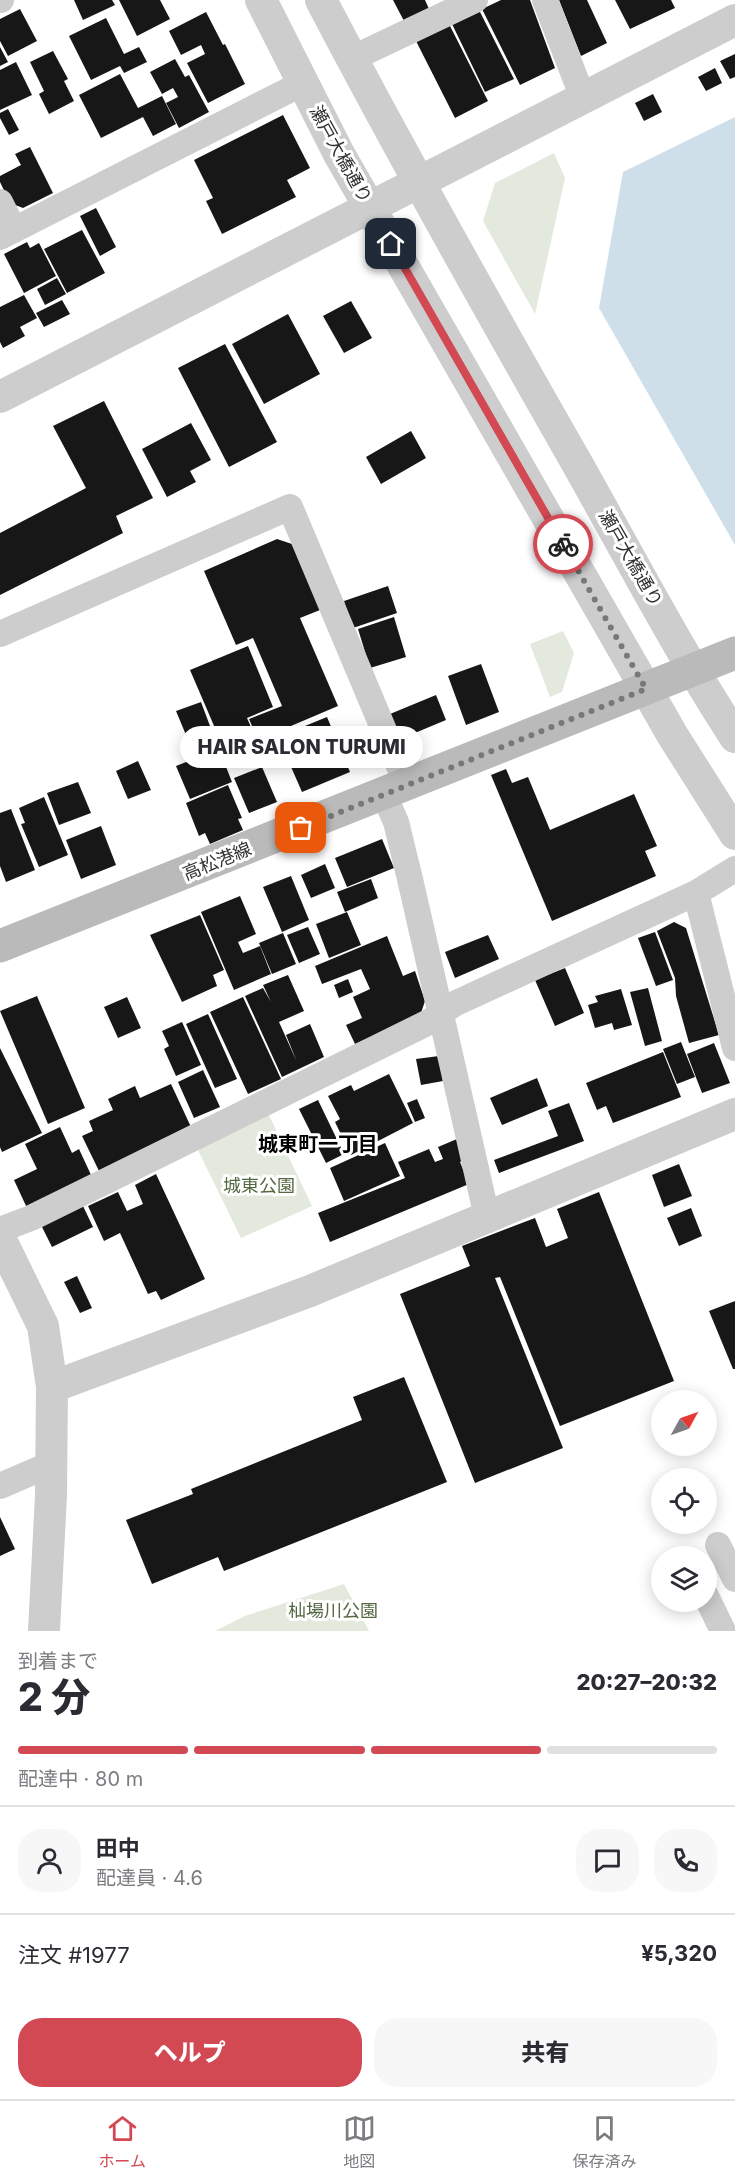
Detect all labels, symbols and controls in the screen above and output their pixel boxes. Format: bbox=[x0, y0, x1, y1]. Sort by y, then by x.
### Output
street label: 瀬戸大橋通り bbox=[306, 102, 376, 206]
pin bbox=[365, 218, 416, 269]
icon: home bbox=[374, 227, 407, 260]
street label: 瀬戸大橋通り bbox=[595, 506, 667, 610]
courier bbox=[533, 514, 593, 574]
icon: bike bbox=[547, 528, 580, 561]
callout: HAIR SALON TURUMI bbox=[180, 726, 422, 768]
text: HAIR SALON TURUMI bbox=[197, 735, 406, 759]
pin bbox=[275, 802, 326, 853]
icon: bag bbox=[284, 811, 317, 844]
street label: 高松港線 bbox=[180, 838, 254, 884]
district label: 城東町一丁目 bbox=[258, 1132, 378, 1156]
park label: 城東公園 bbox=[223, 1175, 295, 1196]
north arrow bbox=[651, 1390, 717, 1456]
map controls bbox=[651, 1390, 717, 1612]
button: locate bbox=[651, 1468, 717, 1534]
button: layers bbox=[651, 1546, 717, 1612]
park label: 杣場川公園 bbox=[288, 1600, 378, 1621]
text: 到着まで bbox=[18, 1649, 98, 1673]
text: 20:27–20:32 bbox=[577, 1669, 717, 1695]
text: 2 分 bbox=[18, 1673, 90, 1720]
text: 配達中 · 80 m bbox=[18, 1767, 143, 1791]
button: person bbox=[18, 1829, 81, 1892]
button: chat bbox=[576, 1829, 639, 1892]
button: phone bbox=[654, 1829, 717, 1892]
text: 田中 bbox=[96, 1835, 140, 1861]
text: 配達員 · 4.6 bbox=[96, 1866, 203, 1890]
text: ¥5,320 bbox=[641, 1940, 717, 1966]
text: 注文 #1977 bbox=[18, 1942, 130, 1968]
button: ヘルプ bbox=[18, 2018, 362, 2087]
button: 共有 bbox=[374, 2018, 717, 2087]
tab: ホーム bbox=[98, 2112, 146, 2172]
tab: 地図 bbox=[343, 2112, 376, 2172]
tab: 保存済み bbox=[573, 2112, 637, 2172]

